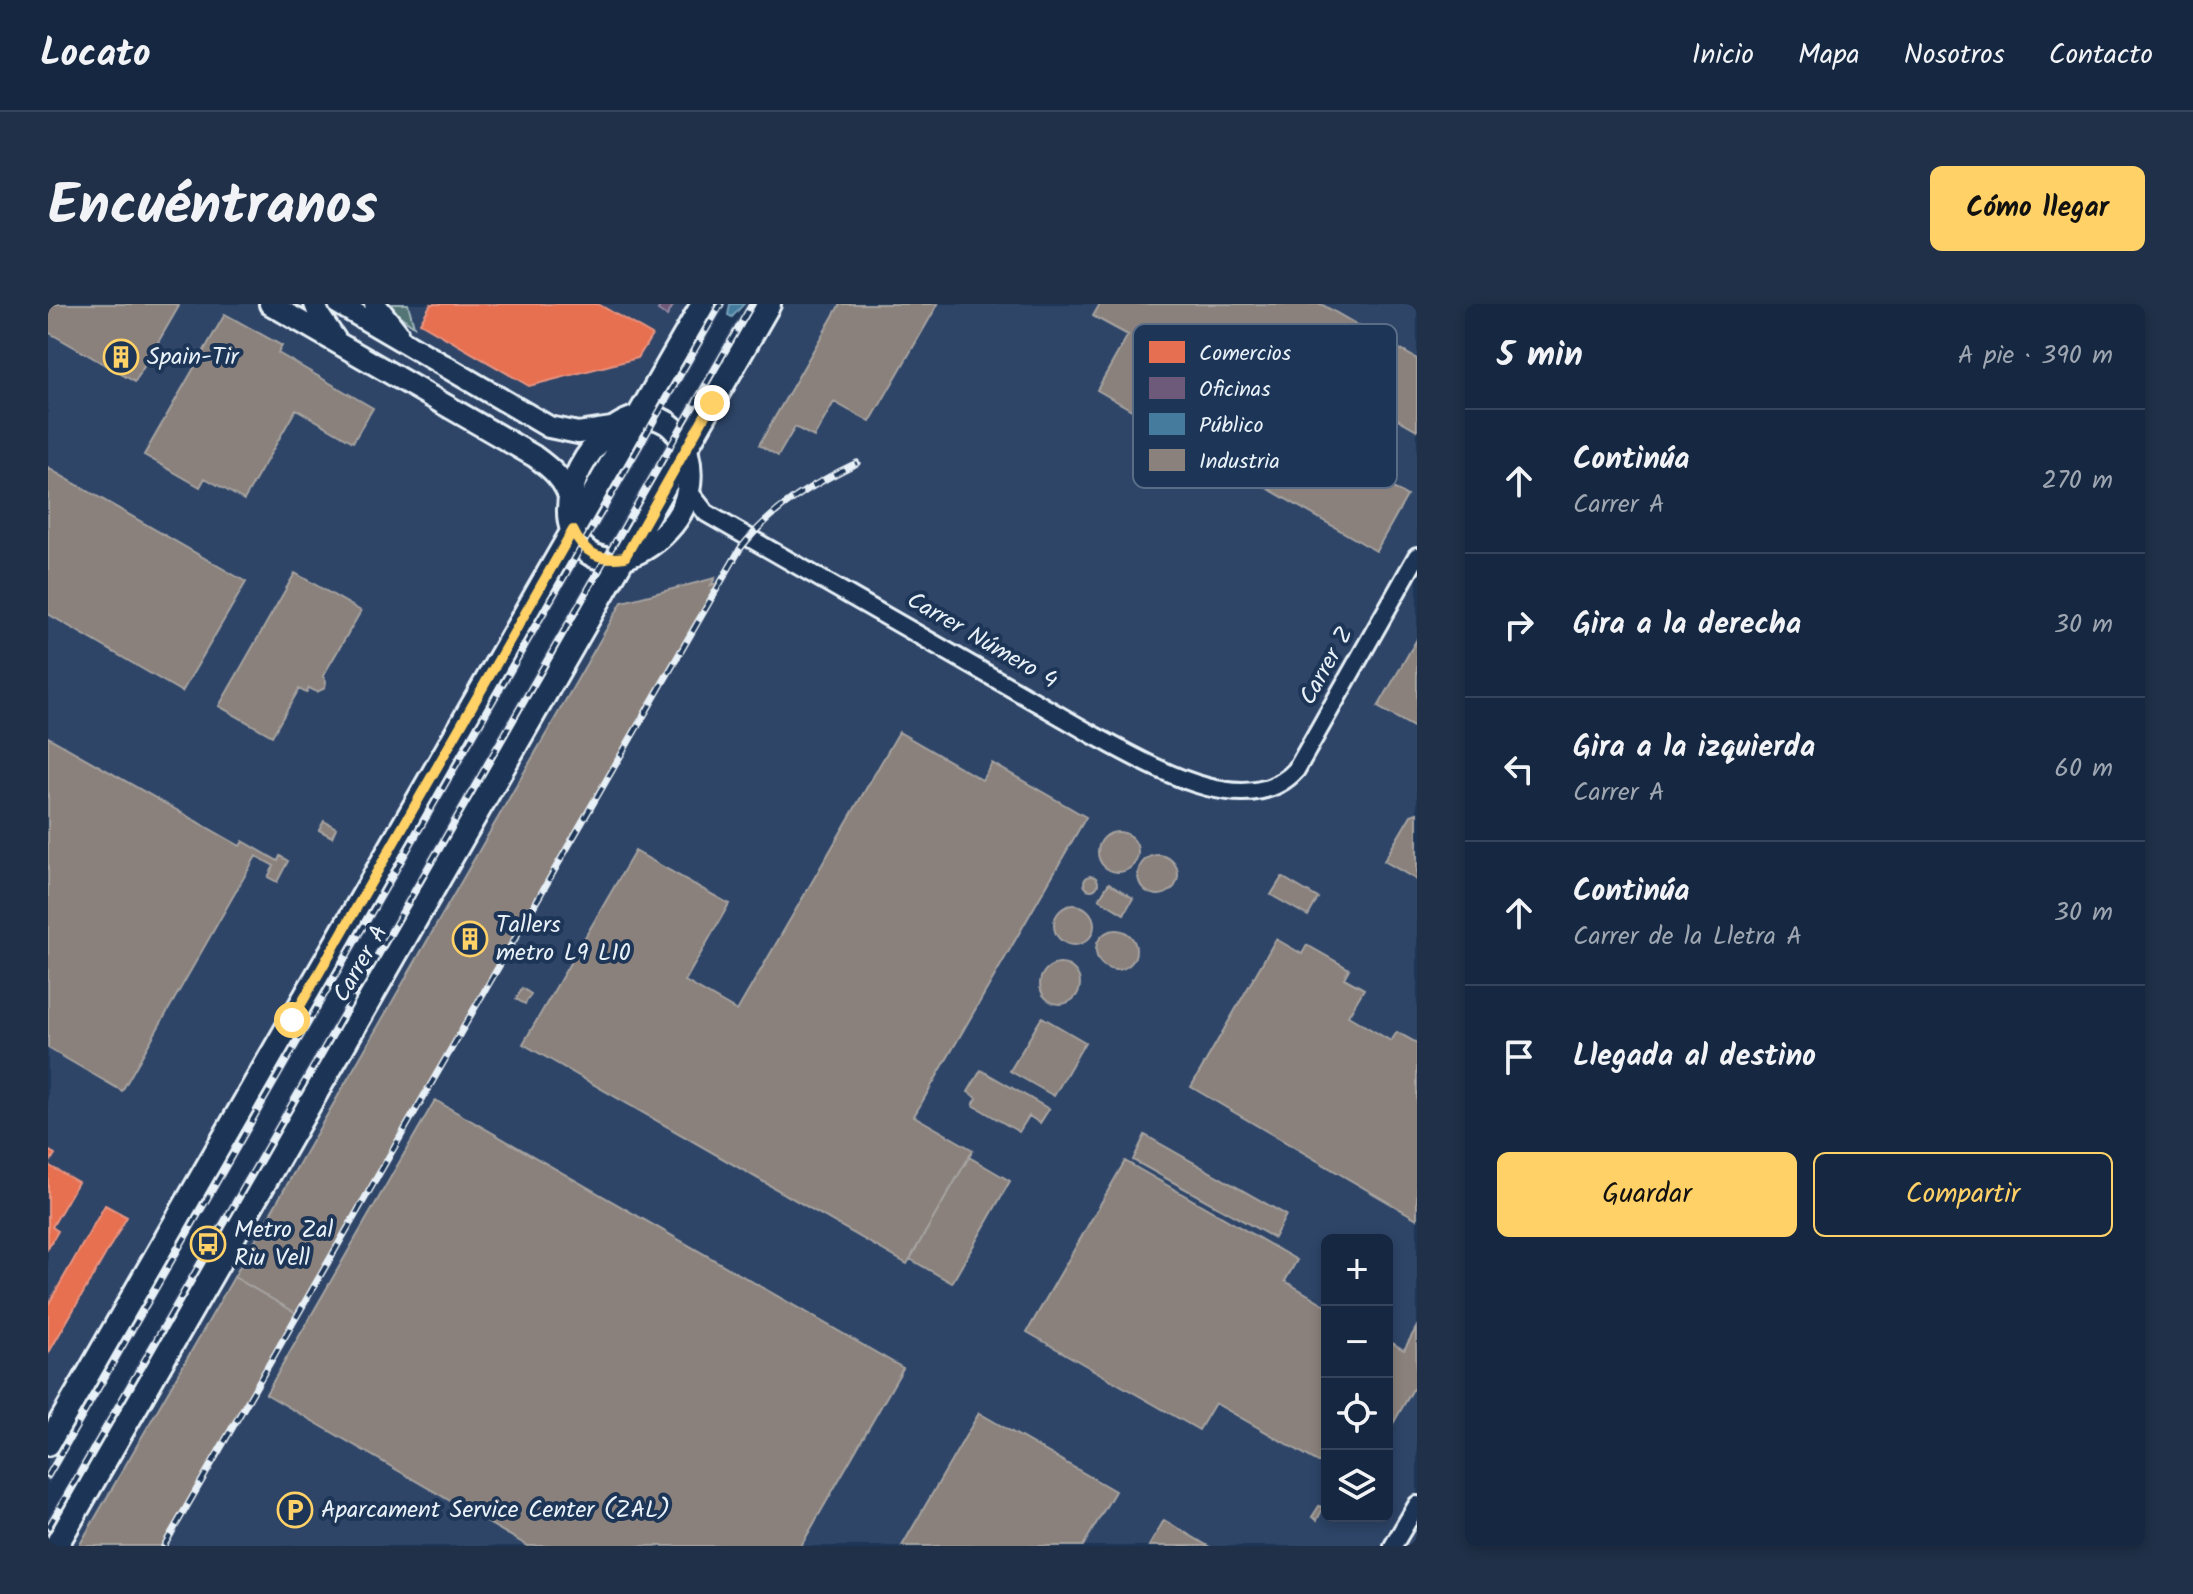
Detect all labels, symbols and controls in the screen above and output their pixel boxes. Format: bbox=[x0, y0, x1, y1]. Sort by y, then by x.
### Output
text: Locato bbox=[40, 25, 151, 85]
text: Inicio bbox=[1692, 33, 1754, 78]
text: Mapa bbox=[1798, 33, 1860, 78]
text: Nosotros bbox=[1904, 33, 2005, 78]
text: Contacto bbox=[2049, 33, 2153, 78]
text: Encuéntranos bbox=[48, 163, 378, 253]
button: Cómo llegar bbox=[1930, 166, 2145, 251]
legend bbox=[1133, 324, 1397, 488]
text: 5 min bbox=[1497, 329, 1583, 383]
text: A pie · 390 m bbox=[1958, 335, 2113, 377]
text: Comercios bbox=[1199, 337, 1292, 372]
building icon: Spain-Tir bbox=[102, 338, 140, 376]
place label: Spain-Tir bbox=[147, 338, 241, 377]
text: Oficinas bbox=[1199, 373, 1271, 408]
route end bbox=[694, 385, 730, 421]
text: Público bbox=[1199, 409, 1263, 444]
text: Continúa bbox=[1573, 436, 1689, 484]
text: Industria bbox=[1199, 445, 1280, 480]
icon: ahead bbox=[1497, 459, 1541, 503]
text: 270 m bbox=[2042, 460, 2113, 502]
text: Carrer A bbox=[1573, 484, 1665, 526]
street label: Carrer Número 4 bbox=[899, 582, 1065, 700]
text: Gira a la derecha bbox=[1573, 601, 1801, 649]
icon: right bbox=[1497, 603, 1541, 647]
text: 30 m bbox=[2054, 604, 2113, 646]
street label: Carrer Z bbox=[1289, 619, 1365, 713]
text: Gira a la izquierda bbox=[1573, 724, 1815, 772]
icon: left bbox=[1497, 747, 1541, 791]
text: 60 m bbox=[2054, 748, 2113, 790]
text: Carrer A bbox=[1573, 772, 1665, 814]
text: Continúa bbox=[1573, 868, 1689, 916]
icon: ahead bbox=[1497, 891, 1541, 935]
text: 30 m bbox=[2054, 892, 2113, 934]
place label: Tallers metro L9 L10 bbox=[496, 906, 631, 973]
text: Carrer de la Lletra A bbox=[1573, 916, 1802, 958]
street label: Carrer A bbox=[323, 918, 399, 1010]
building icon: Tallers metro L9 L10 bbox=[451, 920, 489, 958]
route start bbox=[274, 1002, 310, 1038]
text: Llegada al destino bbox=[1573, 1033, 1816, 1081]
icon: arrive bbox=[1497, 1035, 1541, 1079]
button: Guardar bbox=[1497, 1152, 1797, 1237]
button: Compartir bbox=[1813, 1152, 2113, 1237]
place label: Metro Zal Riu Vell bbox=[234, 1211, 334, 1278]
bus stop icon: Metro Zal Riu Vell bbox=[189, 1225, 227, 1263]
map controls bbox=[1321, 1234, 1393, 1522]
button: + bbox=[1321, 1234, 1393, 1306]
button: − bbox=[1321, 1306, 1393, 1378]
button: locate bbox=[1321, 1378, 1393, 1450]
button: layers bbox=[1321, 1450, 1393, 1522]
parking icon: Aparcament Service Center (ZAL) bbox=[276, 1491, 314, 1529]
place label: Aparcament Service Center (ZAL) bbox=[321, 1491, 670, 1530]

